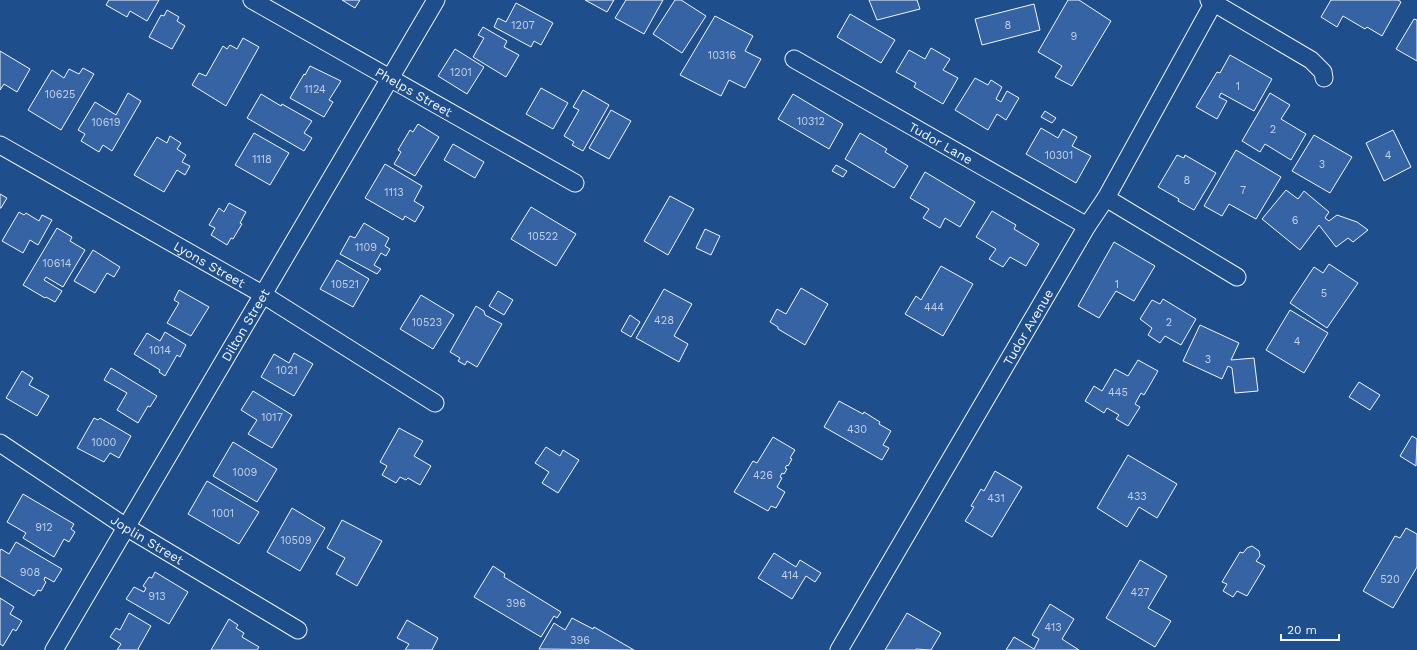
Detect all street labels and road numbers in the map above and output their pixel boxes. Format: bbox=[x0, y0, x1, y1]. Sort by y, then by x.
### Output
street label: Phelps Street bbox=[373, 64, 455, 120]
street label: Tudor Lane bbox=[906, 119, 975, 167]
street label: Lyons Street bbox=[171, 238, 248, 291]
street label: Dilton Street bbox=[218, 286, 272, 364]
street label: Tudor Avenue bbox=[1000, 286, 1056, 368]
street label: Joplin Street bbox=[108, 512, 187, 567]

